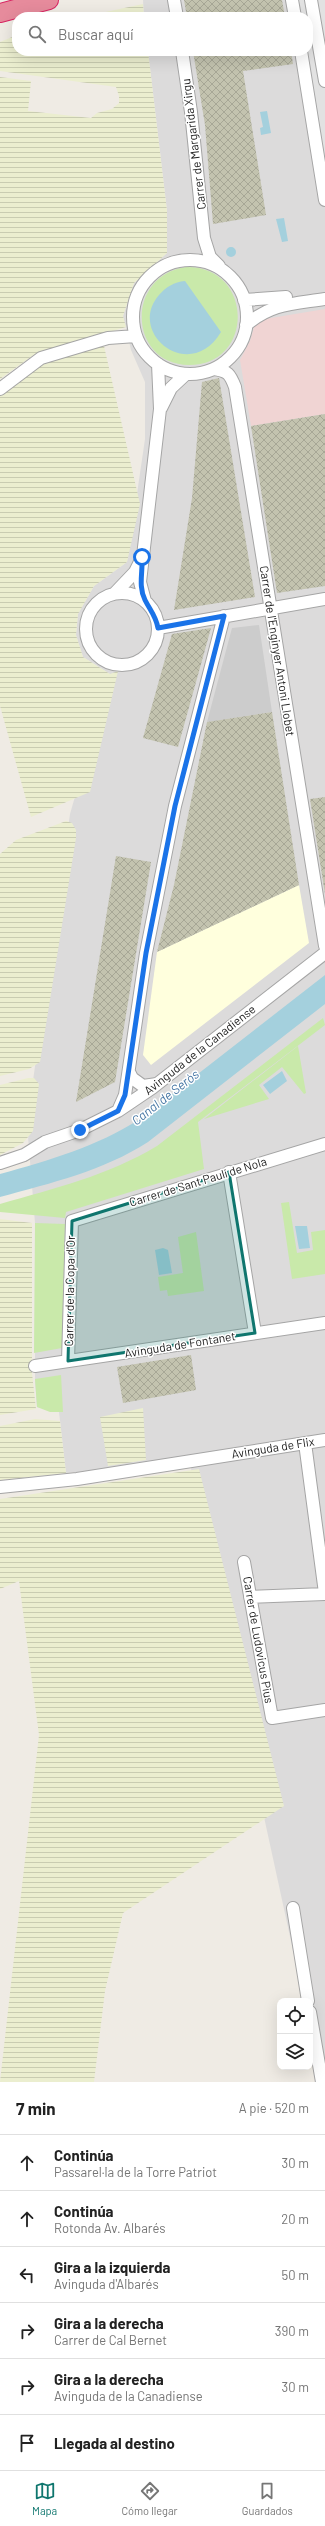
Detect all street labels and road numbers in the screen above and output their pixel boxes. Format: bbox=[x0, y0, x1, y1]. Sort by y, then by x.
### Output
street label: Carrer de Margarida Xirgu bbox=[178, 78, 208, 210]
street label: Carrer de l'Enginyer Antoni Llobet bbox=[258, 565, 298, 737]
street label: Avinguda de la Canadiense bbox=[141, 1001, 258, 1097]
street label: Carrer de Sant Paulí de Nola bbox=[127, 1153, 268, 1209]
street label: Carrer de la Copa d'Or bbox=[61, 1235, 77, 1346]
street label: Avinguda de Fontanet bbox=[123, 1328, 236, 1360]
street label: Avinguda de Flix bbox=[230, 1433, 316, 1460]
street label: Carrer de Ludovicus Pius bbox=[241, 1575, 277, 1705]

